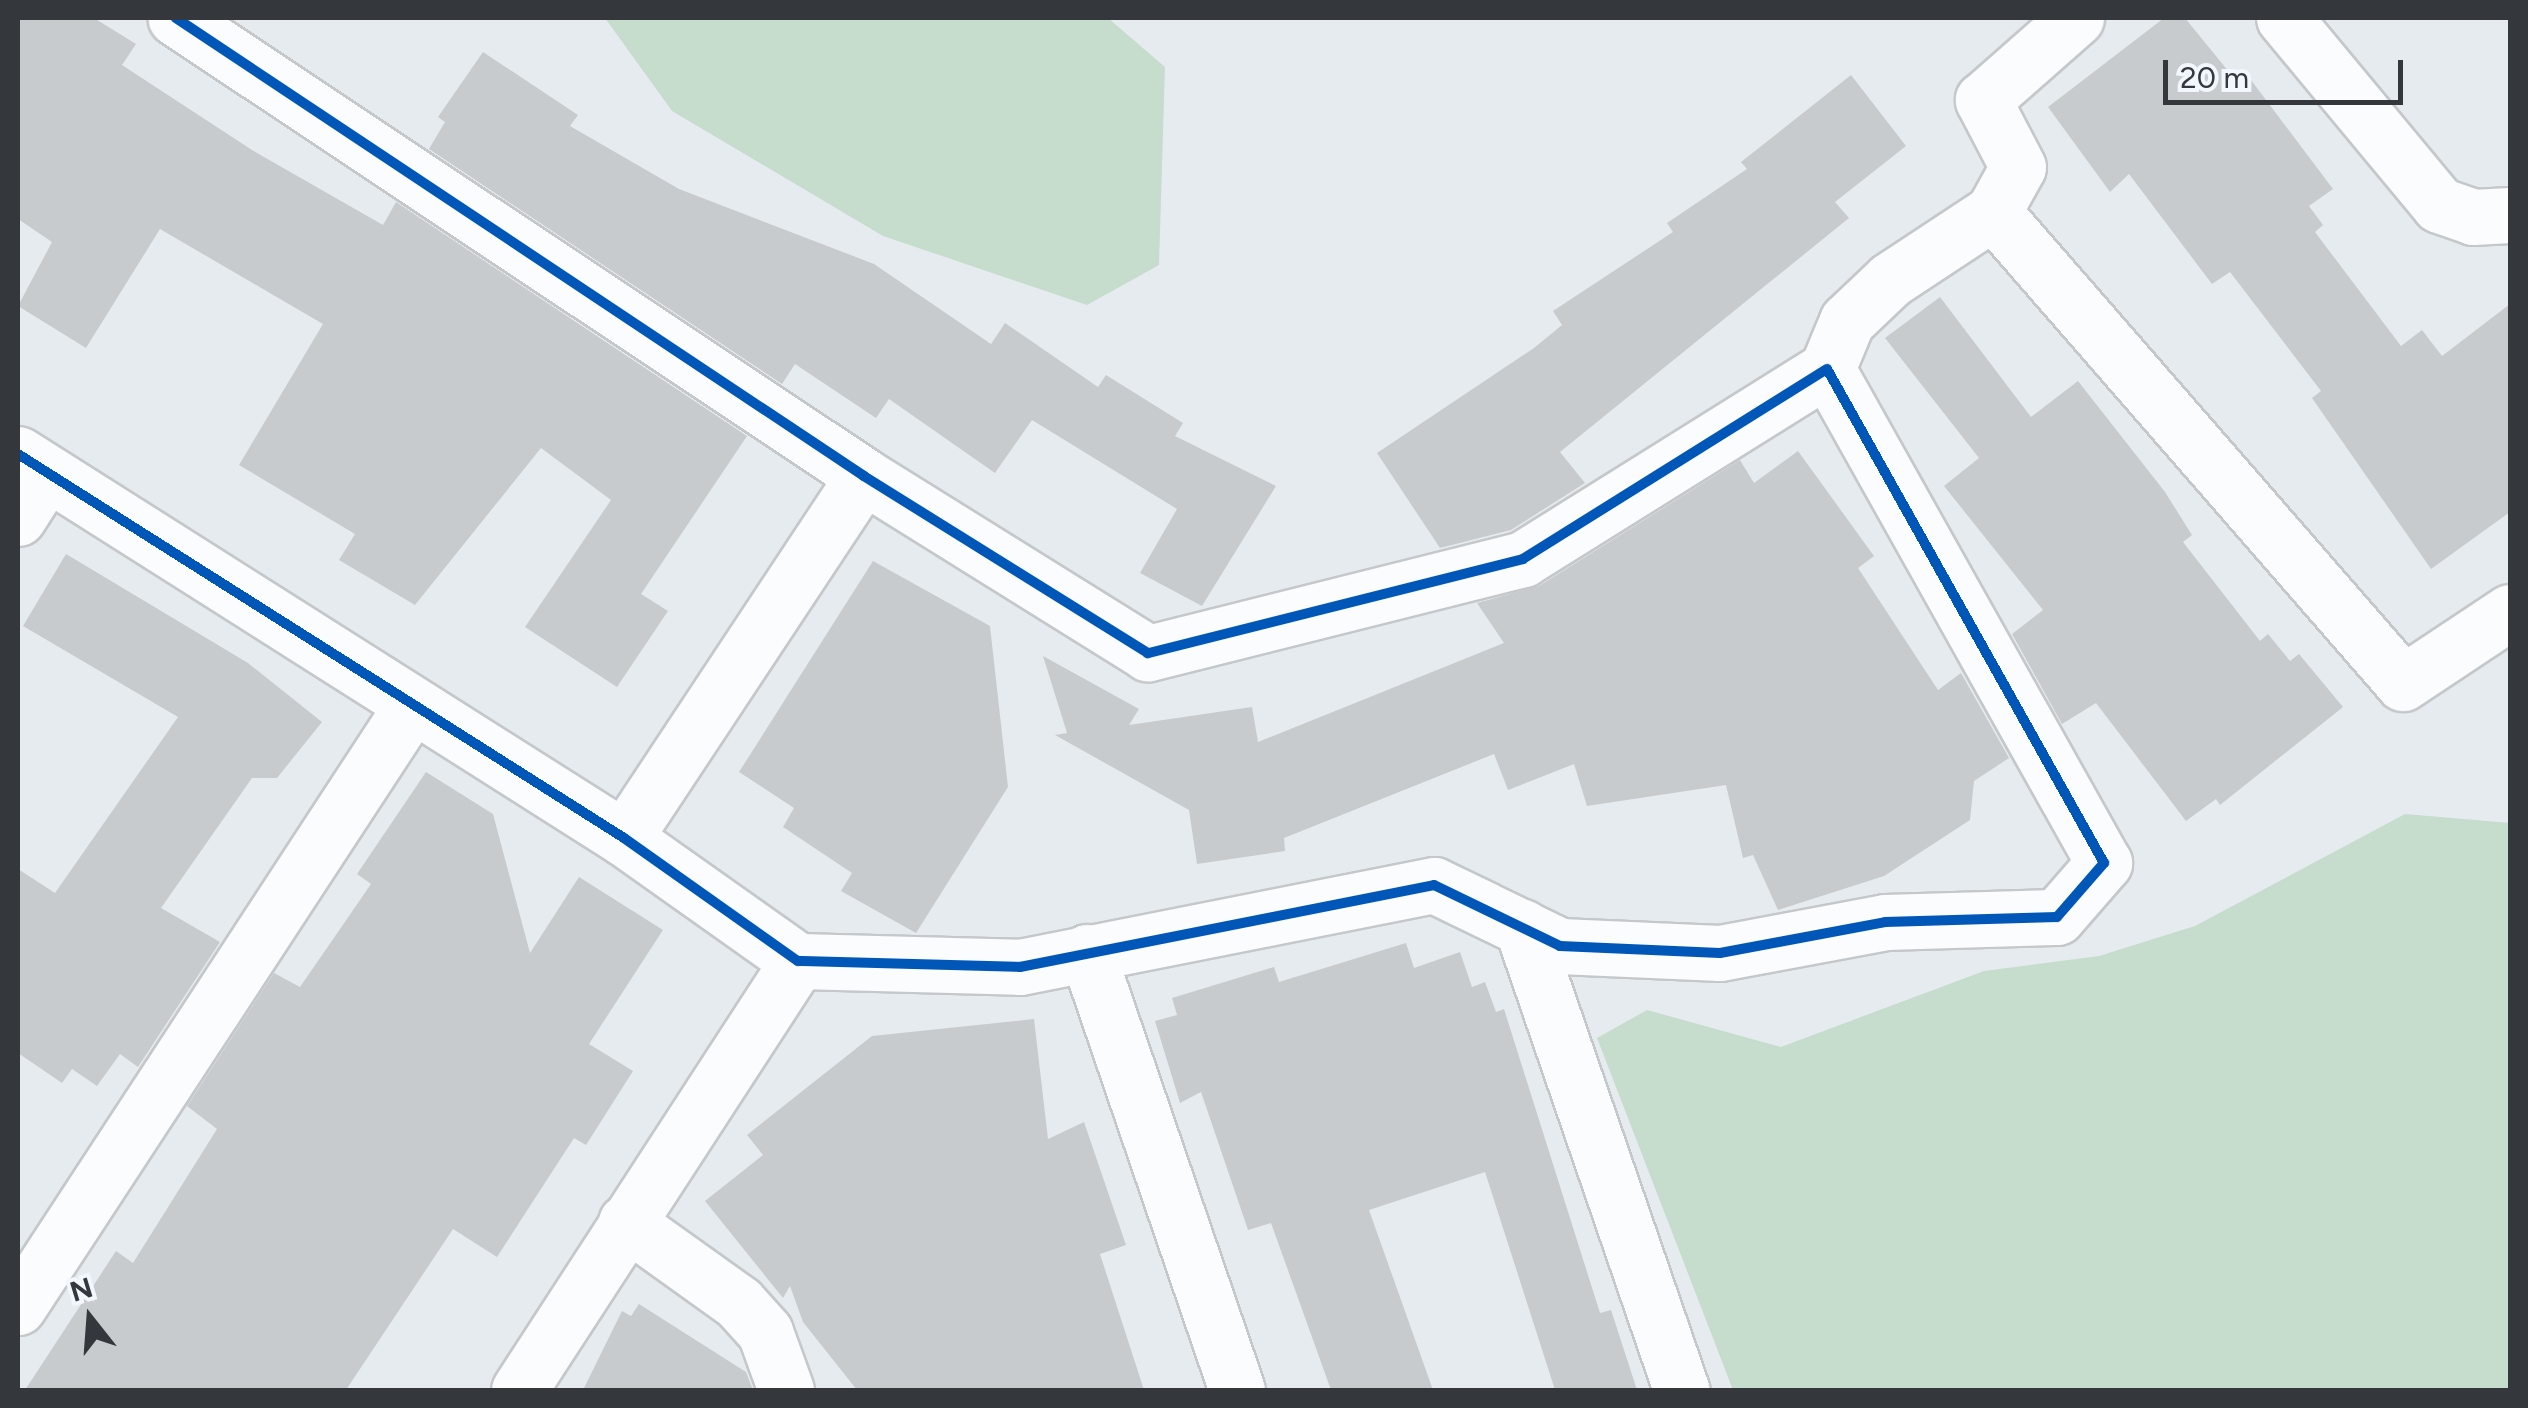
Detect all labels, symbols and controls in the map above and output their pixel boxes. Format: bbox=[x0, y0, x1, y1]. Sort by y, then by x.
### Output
scale bar bbox=[2168, 40, 2408, 102]
text: 20 m bbox=[2180, 59, 2249, 96]
north arrow bbox=[40, 1268, 140, 1368]
text: N bbox=[66, 1270, 97, 1309]

